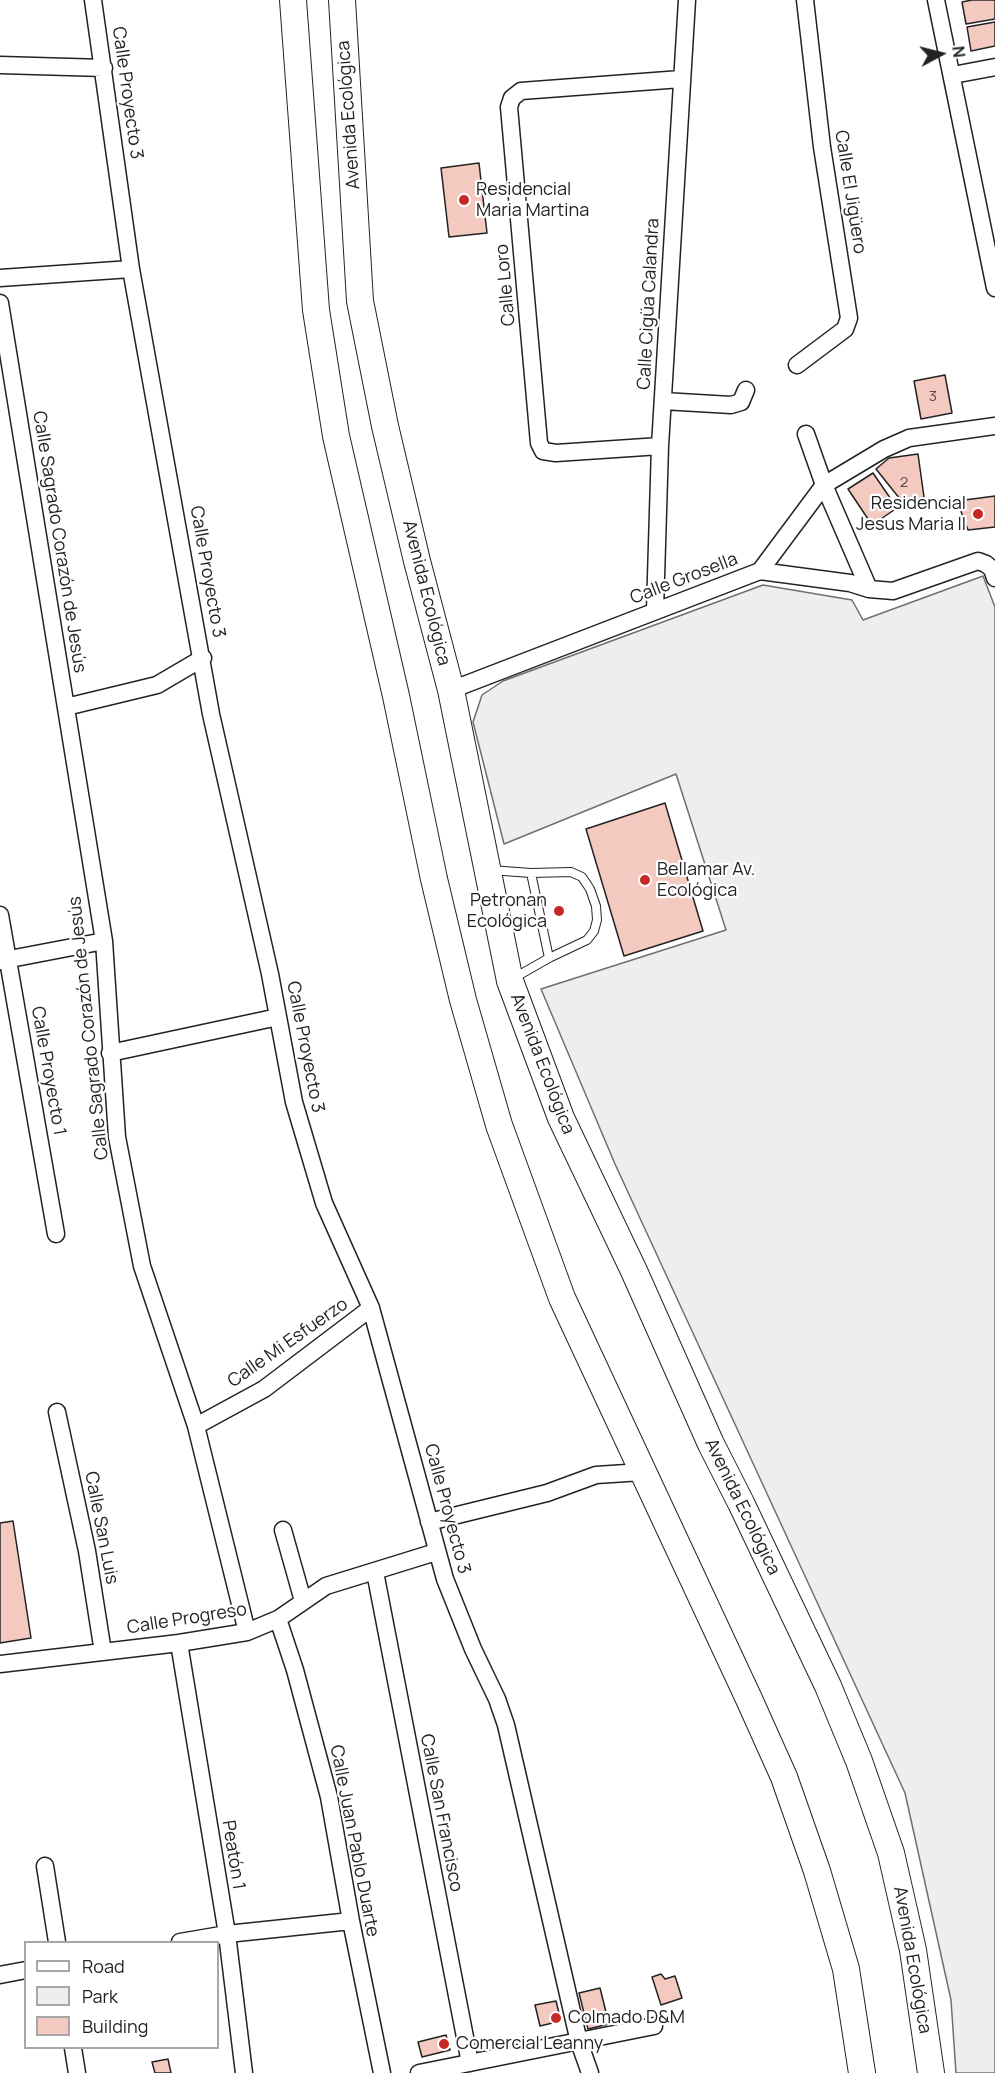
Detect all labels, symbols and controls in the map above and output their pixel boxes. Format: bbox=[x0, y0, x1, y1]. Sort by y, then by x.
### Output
north arrow bbox=[911, 24, 971, 84]
street label: Calle Proyecto 3 bbox=[107, 25, 147, 161]
street label: Avenida Ecológica bbox=[333, 40, 365, 190]
text: N bbox=[947, 45, 970, 59]
street label: Calle El Jigüero bbox=[830, 129, 870, 255]
place label: Residencial Maria Martina bbox=[476, 179, 589, 222]
marker: Residencial Maria Martina bbox=[457, 193, 471, 207]
street label: Calle Cigüa Calandra bbox=[634, 218, 664, 390]
street label: Calle Loro bbox=[492, 243, 520, 327]
house number: 3 bbox=[929, 388, 937, 406]
street label: Calle Sagrado Corazón de Jesús bbox=[28, 410, 90, 674]
house number: 2 bbox=[900, 474, 908, 492]
place label: Residencial Jesus Maria II bbox=[856, 493, 966, 536]
street label: Calle Proyecto 3 bbox=[185, 504, 229, 640]
marker: Residencial Jesus Maria II bbox=[971, 507, 985, 521]
street label: Avenida Ecológica bbox=[397, 518, 455, 668]
street label: Calle Grosella bbox=[627, 549, 741, 609]
place label: Bellamar Av. Ecológica bbox=[657, 859, 755, 902]
marker: Bellamar Av. Ecológica bbox=[638, 873, 652, 887]
place label: Petronan Ecológica bbox=[467, 890, 547, 932]
street label: Calle Sagrado Corazón de Jesús bbox=[64, 895, 114, 1161]
marker: Petronan Ecológica bbox=[552, 904, 566, 918]
street label: Calle Proyecto 3 bbox=[282, 979, 328, 1115]
street label: Avenida Ecológica bbox=[505, 991, 579, 1137]
street label: Calle Proyecto 1 bbox=[26, 1005, 70, 1137]
street label: Calle Mi Esfuerzo bbox=[224, 1294, 352, 1392]
street label: Avenida Ecológica bbox=[700, 1435, 784, 1579]
street label: Calle Proyecto 3 bbox=[419, 1442, 475, 1576]
street label: Calle San Luis bbox=[79, 1470, 123, 1586]
street label: Calle Progreso bbox=[126, 1599, 248, 1639]
street label: Calle San Francisco bbox=[415, 1732, 467, 1894]
street label: Calle Juan Pablo Duarte bbox=[325, 1743, 383, 1939]
street label: Peatón 1 bbox=[217, 1819, 249, 1891]
street label: Avenida Ecológica bbox=[888, 1885, 936, 2035]
legend bbox=[24, 1941, 219, 2049]
text: Road bbox=[82, 1954, 125, 1978]
text: Park bbox=[82, 1984, 118, 2008]
place label: Colmado D&M bbox=[568, 2007, 685, 2029]
marker: Colmado D&M bbox=[549, 2011, 563, 2025]
text: Building bbox=[82, 2014, 148, 2038]
place label: Comercial Leanny bbox=[456, 2033, 603, 2055]
marker: Comercial Leanny bbox=[437, 2037, 451, 2051]

